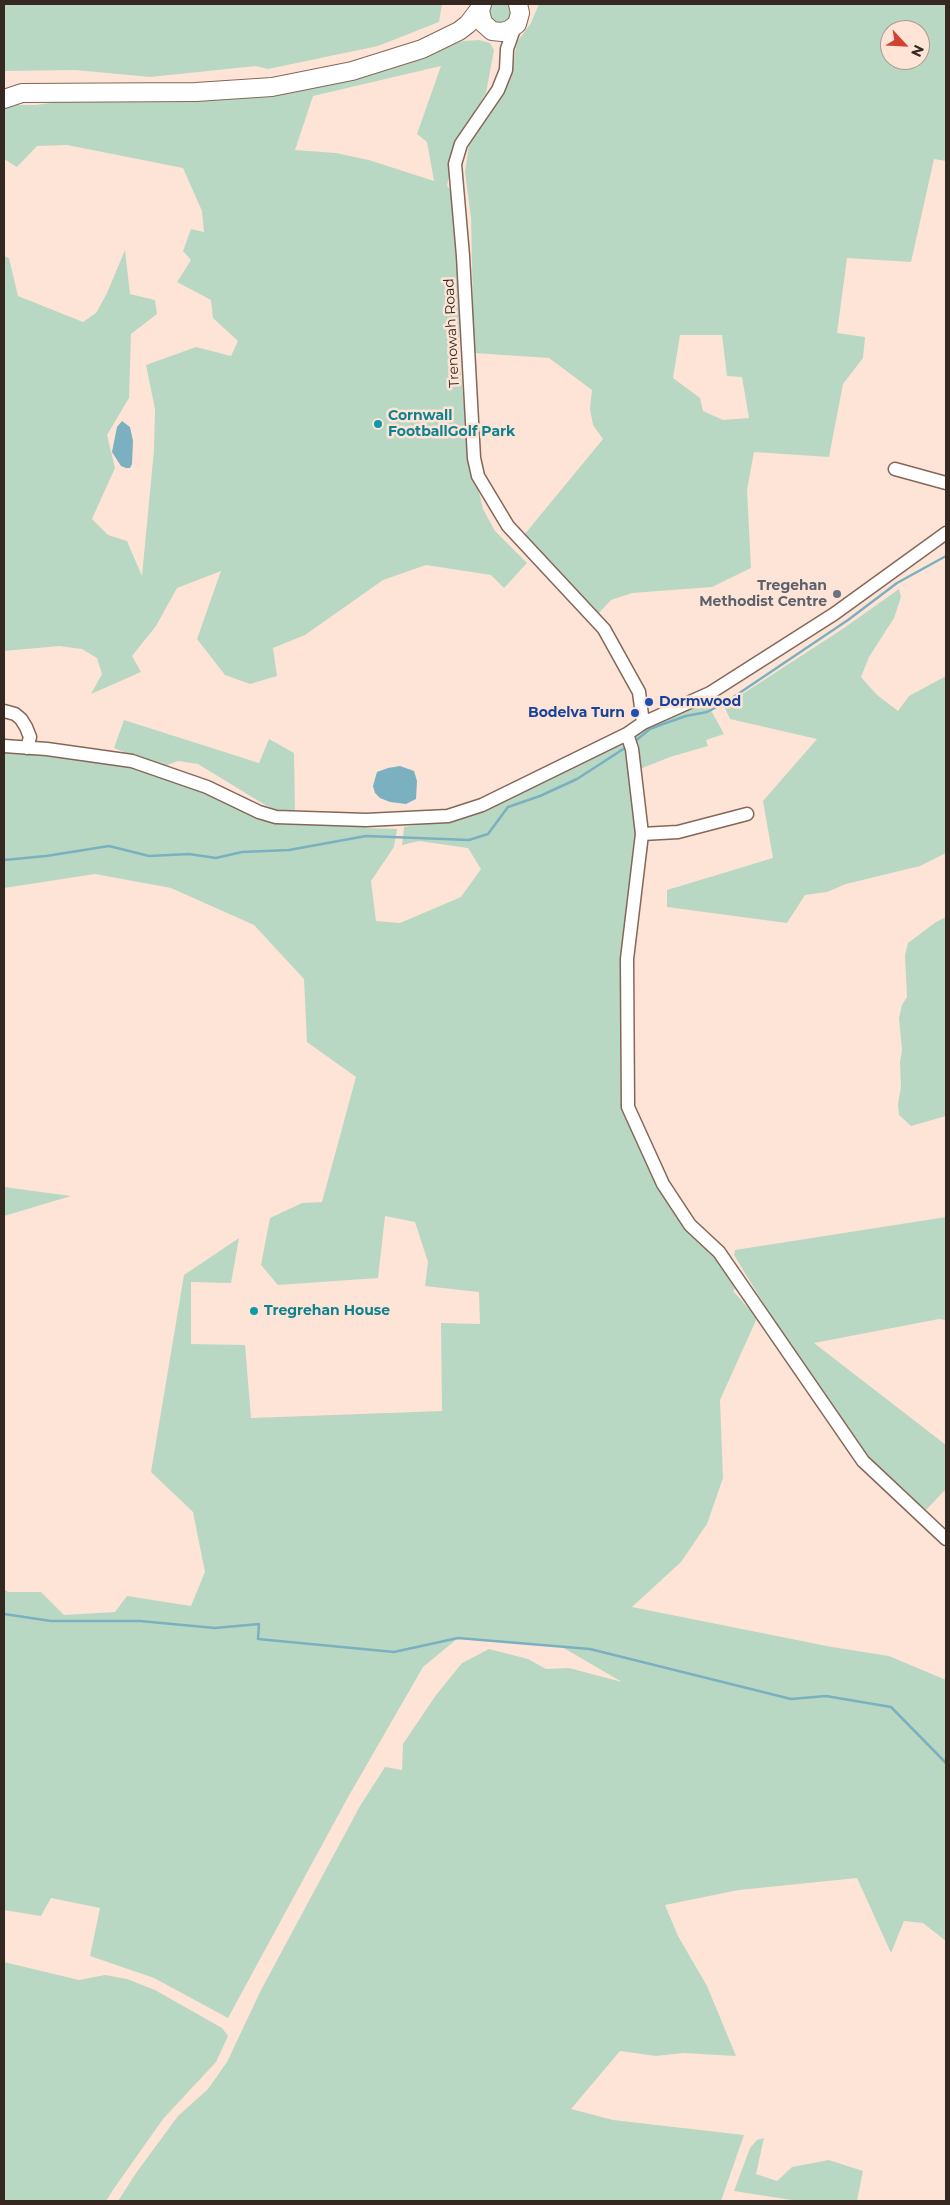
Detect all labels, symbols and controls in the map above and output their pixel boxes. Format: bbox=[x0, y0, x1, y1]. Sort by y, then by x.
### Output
north arrow bbox=[880, 20, 930, 70]
text: N bbox=[907, 42, 928, 60]
street label: Trenowah Road bbox=[441, 278, 463, 388]
place label: Cornwall FootballGolf Park bbox=[388, 408, 515, 441]
marker: Cornwall FootballGolf Park bbox=[372, 418, 384, 430]
place label: Tregehan Methodist Centre bbox=[699, 578, 827, 610]
marker: Tregehan Methodist Centre bbox=[831, 588, 843, 600]
place label: Dormwood bbox=[659, 694, 741, 710]
marker: Dormwood bbox=[643, 696, 655, 708]
place label: Bodelva Turn bbox=[528, 705, 625, 721]
marker: Bodelva Turn bbox=[629, 707, 641, 719]
place label: Tregrehan House bbox=[264, 1303, 390, 1319]
marker: Tregrehan House bbox=[248, 1305, 260, 1317]

